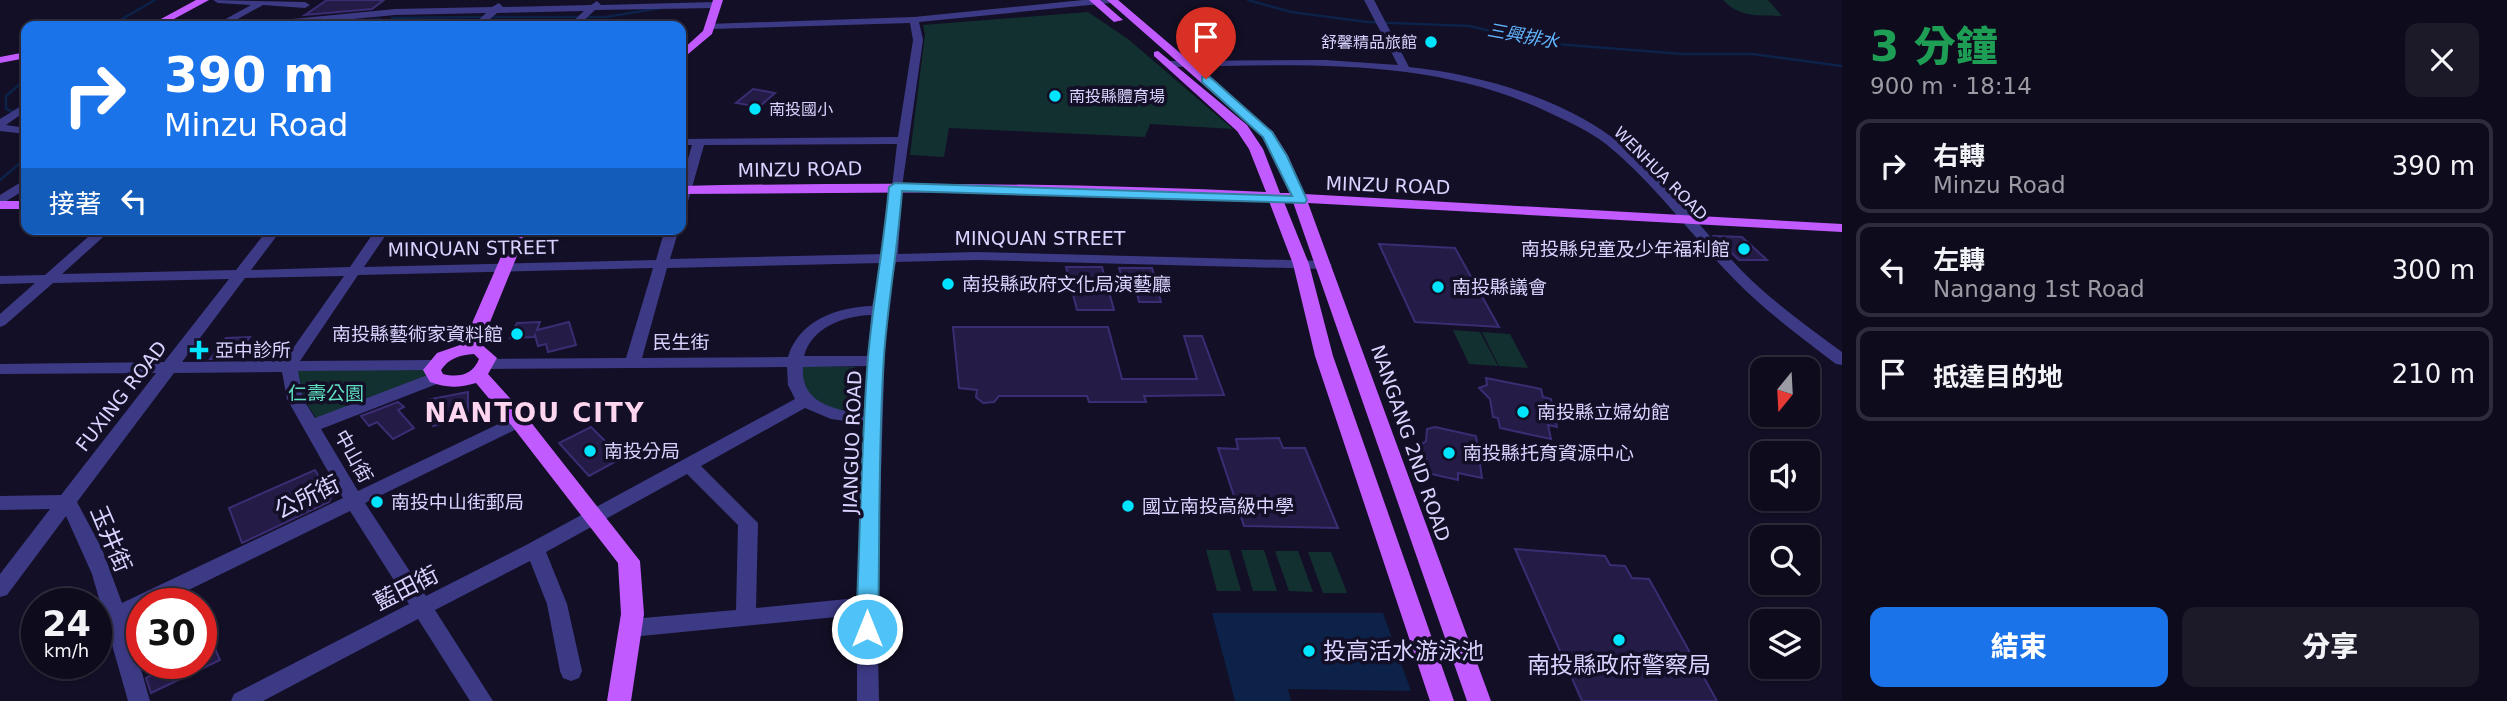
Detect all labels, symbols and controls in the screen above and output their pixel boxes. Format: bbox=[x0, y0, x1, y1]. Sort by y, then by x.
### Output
pin bbox=[1176, 7, 1236, 79]
icon: arrive bbox=[1187, 18, 1225, 56]
water label: 三興排水 bbox=[1486, 19, 1561, 52]
text: 3 分鐘 bbox=[1870, 22, 1998, 71]
button: close bbox=[2405, 23, 2479, 97]
place label: 舒馨精品旅館 bbox=[1321, 33, 1417, 52]
marker: 舒馨精品旅館 bbox=[1423, 34, 1439, 50]
text: 390 m bbox=[164, 47, 334, 104]
icon: right bbox=[49, 49, 140, 140]
text: 900 m · 18:14 bbox=[1870, 73, 2032, 99]
place label: 南投縣體育場 bbox=[1069, 87, 1165, 106]
marker: 南投縣體育場 bbox=[1047, 88, 1063, 104]
place label: 南投國小 bbox=[769, 100, 833, 119]
marker: 南投國小 bbox=[747, 101, 763, 117]
text: Minzu Road bbox=[164, 106, 348, 144]
street label: WENHUA ROAD bbox=[1610, 123, 1711, 224]
text: 右轉 bbox=[1933, 141, 1985, 171]
icon: right bbox=[1874, 147, 1912, 185]
text: 390 m bbox=[2392, 151, 2475, 181]
street label: MINZU ROAD bbox=[738, 157, 862, 181]
street label: MINZU ROAD bbox=[1325, 172, 1451, 198]
text: Minzu Road bbox=[1933, 172, 2066, 198]
icon: left bbox=[115, 182, 153, 220]
text: 接著 bbox=[49, 189, 101, 219]
street label: MINQUAN STREET bbox=[955, 227, 1126, 249]
street label: MINQUAN STREET bbox=[387, 236, 559, 260]
place label: 南投縣兒童及少年福利館 bbox=[1521, 238, 1730, 260]
marker: 南投縣兒童及少年福利館 bbox=[1736, 241, 1752, 257]
text: 左轉 bbox=[1933, 245, 1985, 275]
icon: left bbox=[1874, 251, 1912, 289]
text: 300 m bbox=[2392, 255, 2475, 285]
place label: 南投縣政府文化局演藝廳 bbox=[962, 273, 1171, 295]
marker: 南投縣政府文化局演藝廳 bbox=[940, 276, 956, 292]
place label: 南投縣議會 bbox=[1452, 276, 1547, 298]
text: Nangang 1st Road bbox=[1933, 276, 2145, 302]
marker: 南投縣議會 bbox=[1430, 279, 1446, 295]
place label: 南投縣藝術家資料館 bbox=[332, 323, 503, 345]
marker: 南投縣藝術家資料館 bbox=[509, 326, 525, 342]
street label: 民生街 bbox=[652, 331, 710, 353]
street label: FUXING ROAD bbox=[71, 336, 171, 456]
place label: 亞中診所 bbox=[215, 339, 291, 361]
marker: 亞中診所 bbox=[189, 340, 209, 360]
street label: NANGANG 2ND ROAD bbox=[1367, 342, 1455, 544]
icon: arrive bbox=[1874, 355, 1912, 393]
north arrow bbox=[1750, 357, 1820, 427]
map controls bbox=[1750, 357, 1820, 679]
text: 210 m bbox=[2392, 359, 2475, 389]
text: 抵達目的地 bbox=[1933, 362, 2063, 392]
street label: JIANGUO ROAD bbox=[838, 370, 865, 515]
park label: 仁壽公園 bbox=[288, 382, 364, 404]
district label: NANTOU CITY bbox=[425, 398, 645, 428]
place label: 南投縣立婦幼館 bbox=[1537, 401, 1670, 423]
marker: 南投縣立婦幼館 bbox=[1515, 404, 1531, 420]
street label: 中山街 bbox=[331, 426, 377, 486]
place label: 南投分局 bbox=[604, 440, 680, 462]
button: sound bbox=[1750, 441, 1820, 511]
place label: 南投縣托育資源中心 bbox=[1463, 442, 1634, 464]
marker: 南投分局 bbox=[582, 443, 598, 459]
marker: 南投縣托育資源中心 bbox=[1441, 445, 1457, 461]
street label: 公所街 bbox=[270, 470, 344, 524]
place label: 南投中山街郵局 bbox=[391, 491, 524, 513]
marker: 南投中山街郵局 bbox=[369, 494, 385, 510]
place label: 國立南投高級中學 bbox=[1142, 495, 1294, 517]
marker: 國立南投高級中學 bbox=[1120, 498, 1136, 514]
street label: 玉井街 bbox=[86, 502, 136, 576]
button: search bbox=[1750, 525, 1820, 595]
street label: 藍田街 bbox=[369, 561, 443, 615]
speed limit sign: 30 bbox=[126, 588, 217, 679]
position arrow bbox=[830, 592, 904, 666]
text: 24 bbox=[42, 604, 91, 644]
button: 結束 bbox=[1870, 607, 2168, 687]
button: 分享 bbox=[2182, 607, 2479, 687]
button: layers bbox=[1750, 609, 1820, 679]
marker: 南投縣政府警察局 bbox=[1611, 632, 1627, 648]
place label: 投高活水游泳池 bbox=[1323, 638, 1484, 664]
text: km/h bbox=[44, 640, 89, 661]
marker: 投高活水游泳池 bbox=[1301, 643, 1317, 659]
place label: 南投縣政府警察局 bbox=[1527, 652, 1711, 678]

